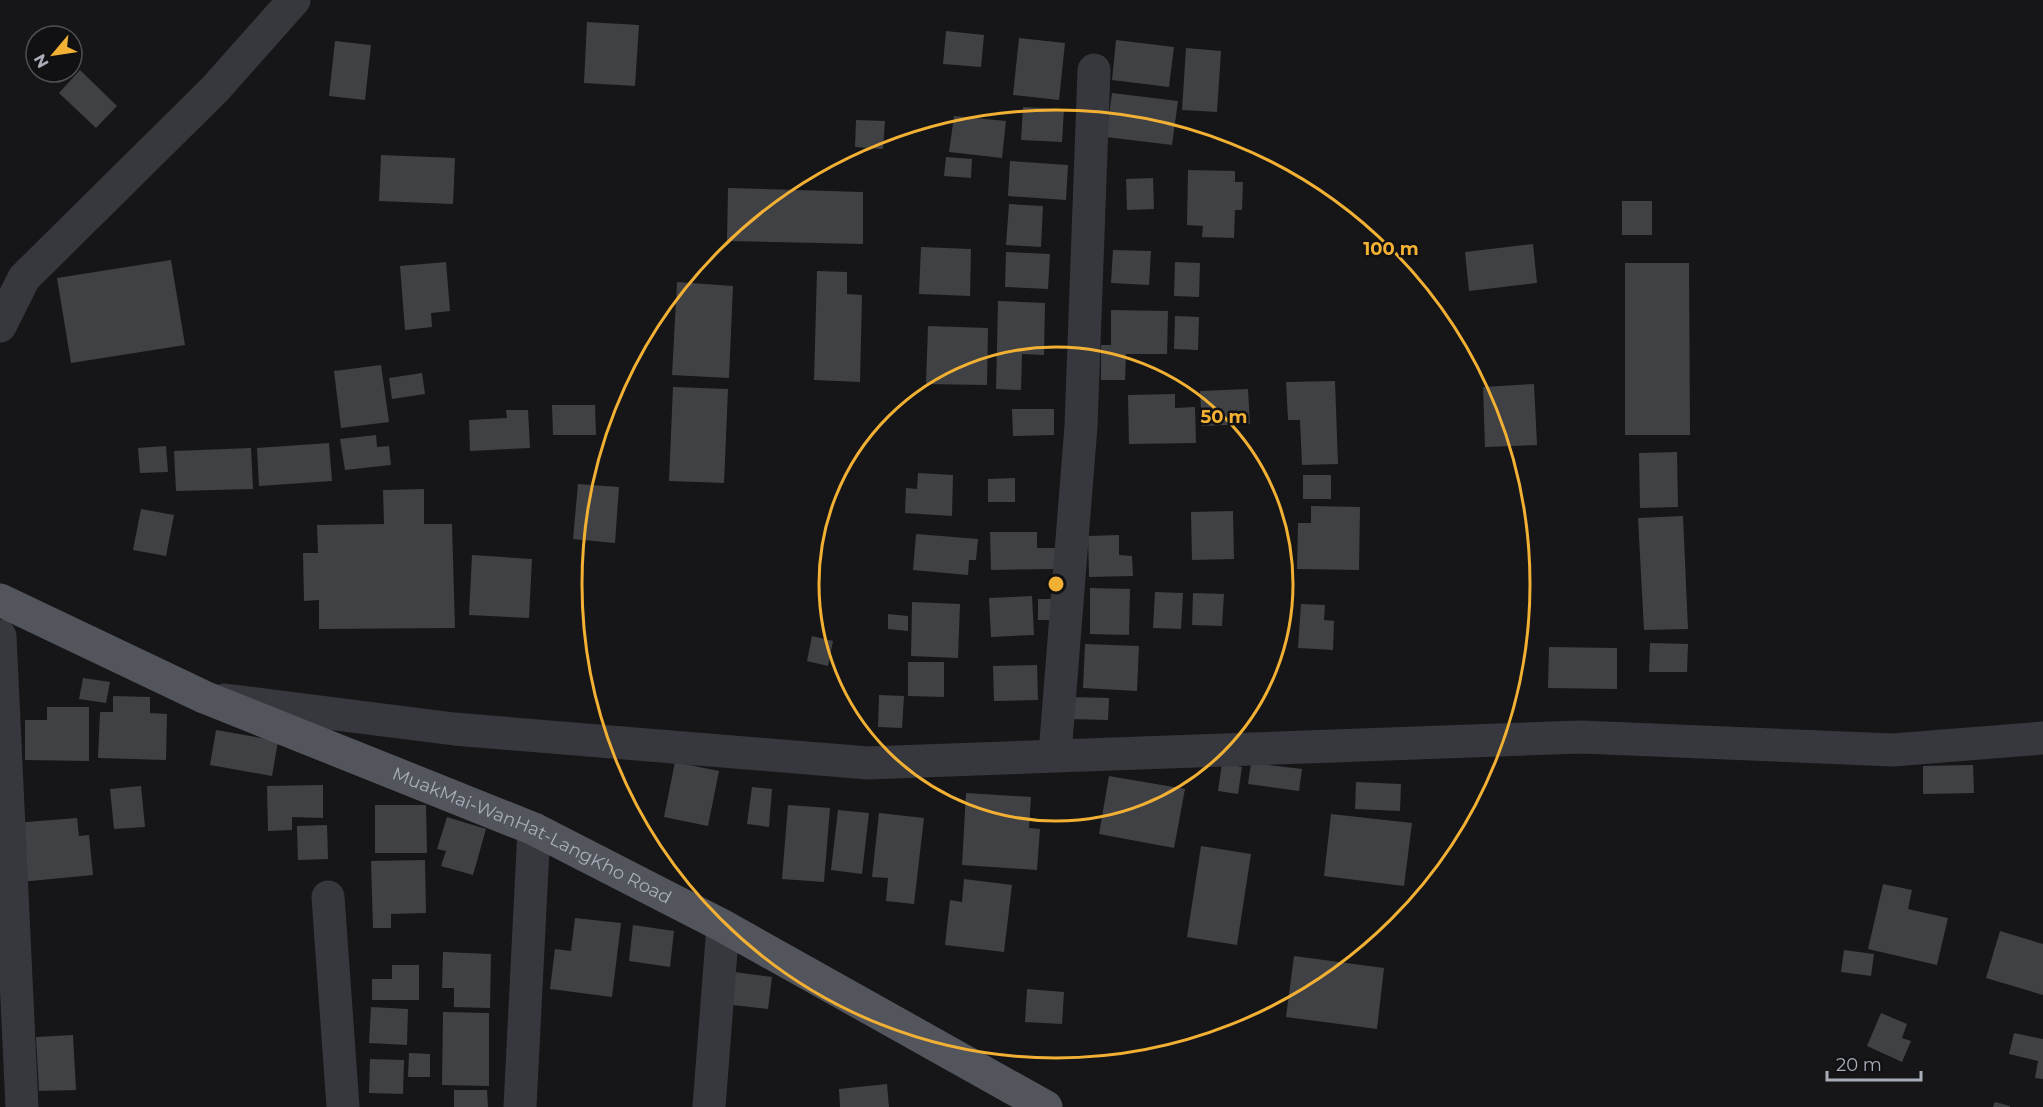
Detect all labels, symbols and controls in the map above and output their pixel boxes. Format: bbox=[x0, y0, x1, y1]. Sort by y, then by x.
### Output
north arrow bbox=[24, 24, 84, 84]
text: N bbox=[30, 51, 53, 71]
text: 100 m bbox=[1363, 238, 1419, 260]
text: 50 m bbox=[1201, 406, 1247, 428]
centre of rings bbox=[1046, 574, 1066, 594]
street label: MuakMai-WanHat-LangKho Road bbox=[389, 762, 675, 909]
scale bar bbox=[1827, 1044, 1922, 1082]
text: 20 m bbox=[1836, 1054, 1882, 1076]

